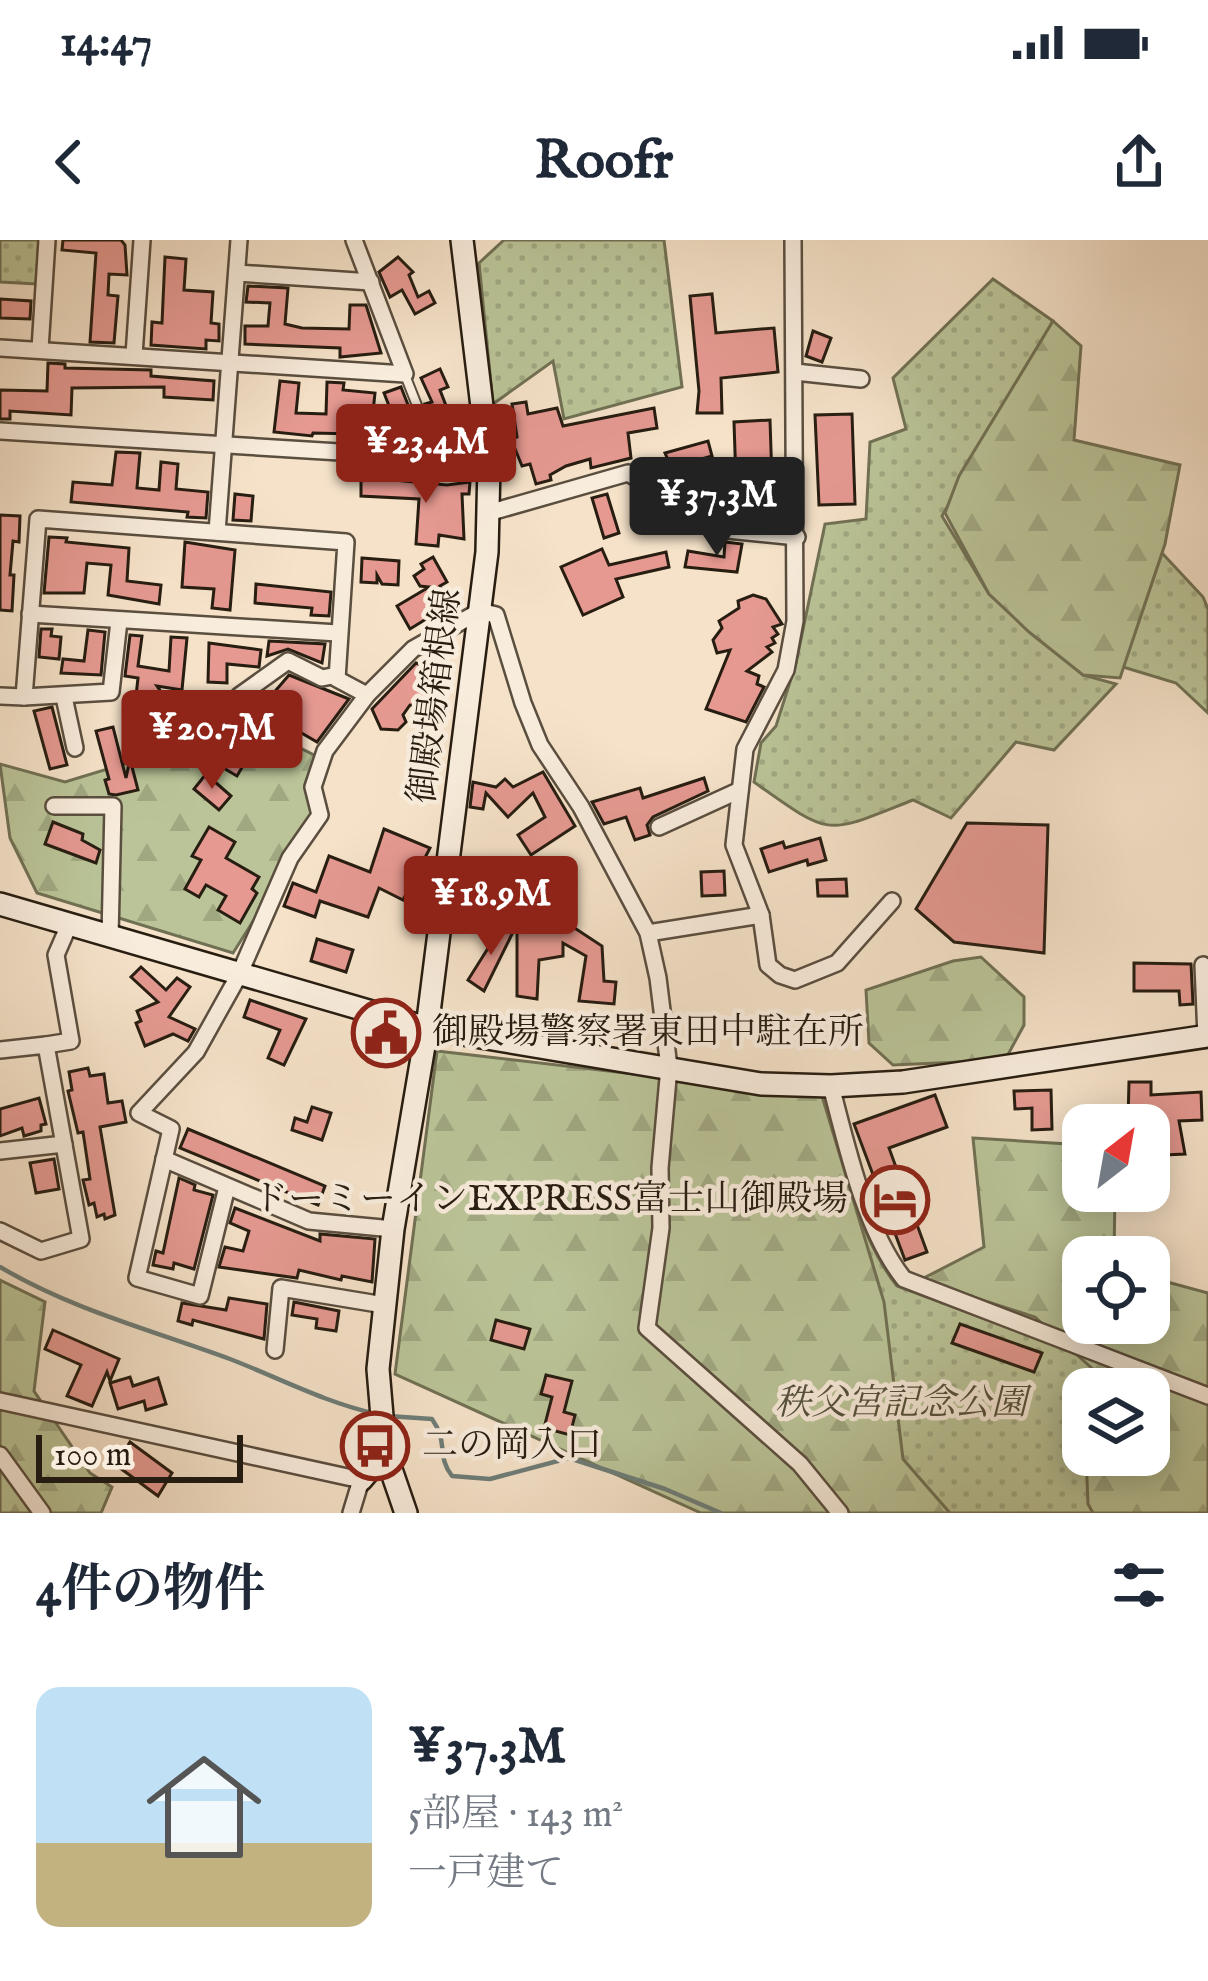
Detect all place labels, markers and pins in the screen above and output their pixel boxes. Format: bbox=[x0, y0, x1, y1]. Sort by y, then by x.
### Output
pin: ¥23.4M bbox=[328, 404, 524, 506]
pin: ¥37.3M bbox=[619, 457, 815, 559]
pin: ¥20.7M bbox=[114, 690, 310, 792]
pin: ¥18.9M bbox=[393, 856, 589, 958]
public building icon: 御殿場警察署東田中駐在所 bbox=[351, 998, 421, 1068]
place label: 御殿場警察署東田中駐在所 bbox=[432, 1010, 864, 1056]
hotel icon: ドーミーインEXPRESS富士山御殿場 bbox=[860, 1165, 930, 1235]
place label: ドーミーインEXPRESS富士山御殿場 bbox=[252, 1177, 848, 1223]
bus stop icon: 二の岡入口 bbox=[340, 1411, 410, 1481]
place label: 二の岡入口 bbox=[422, 1423, 602, 1469]

